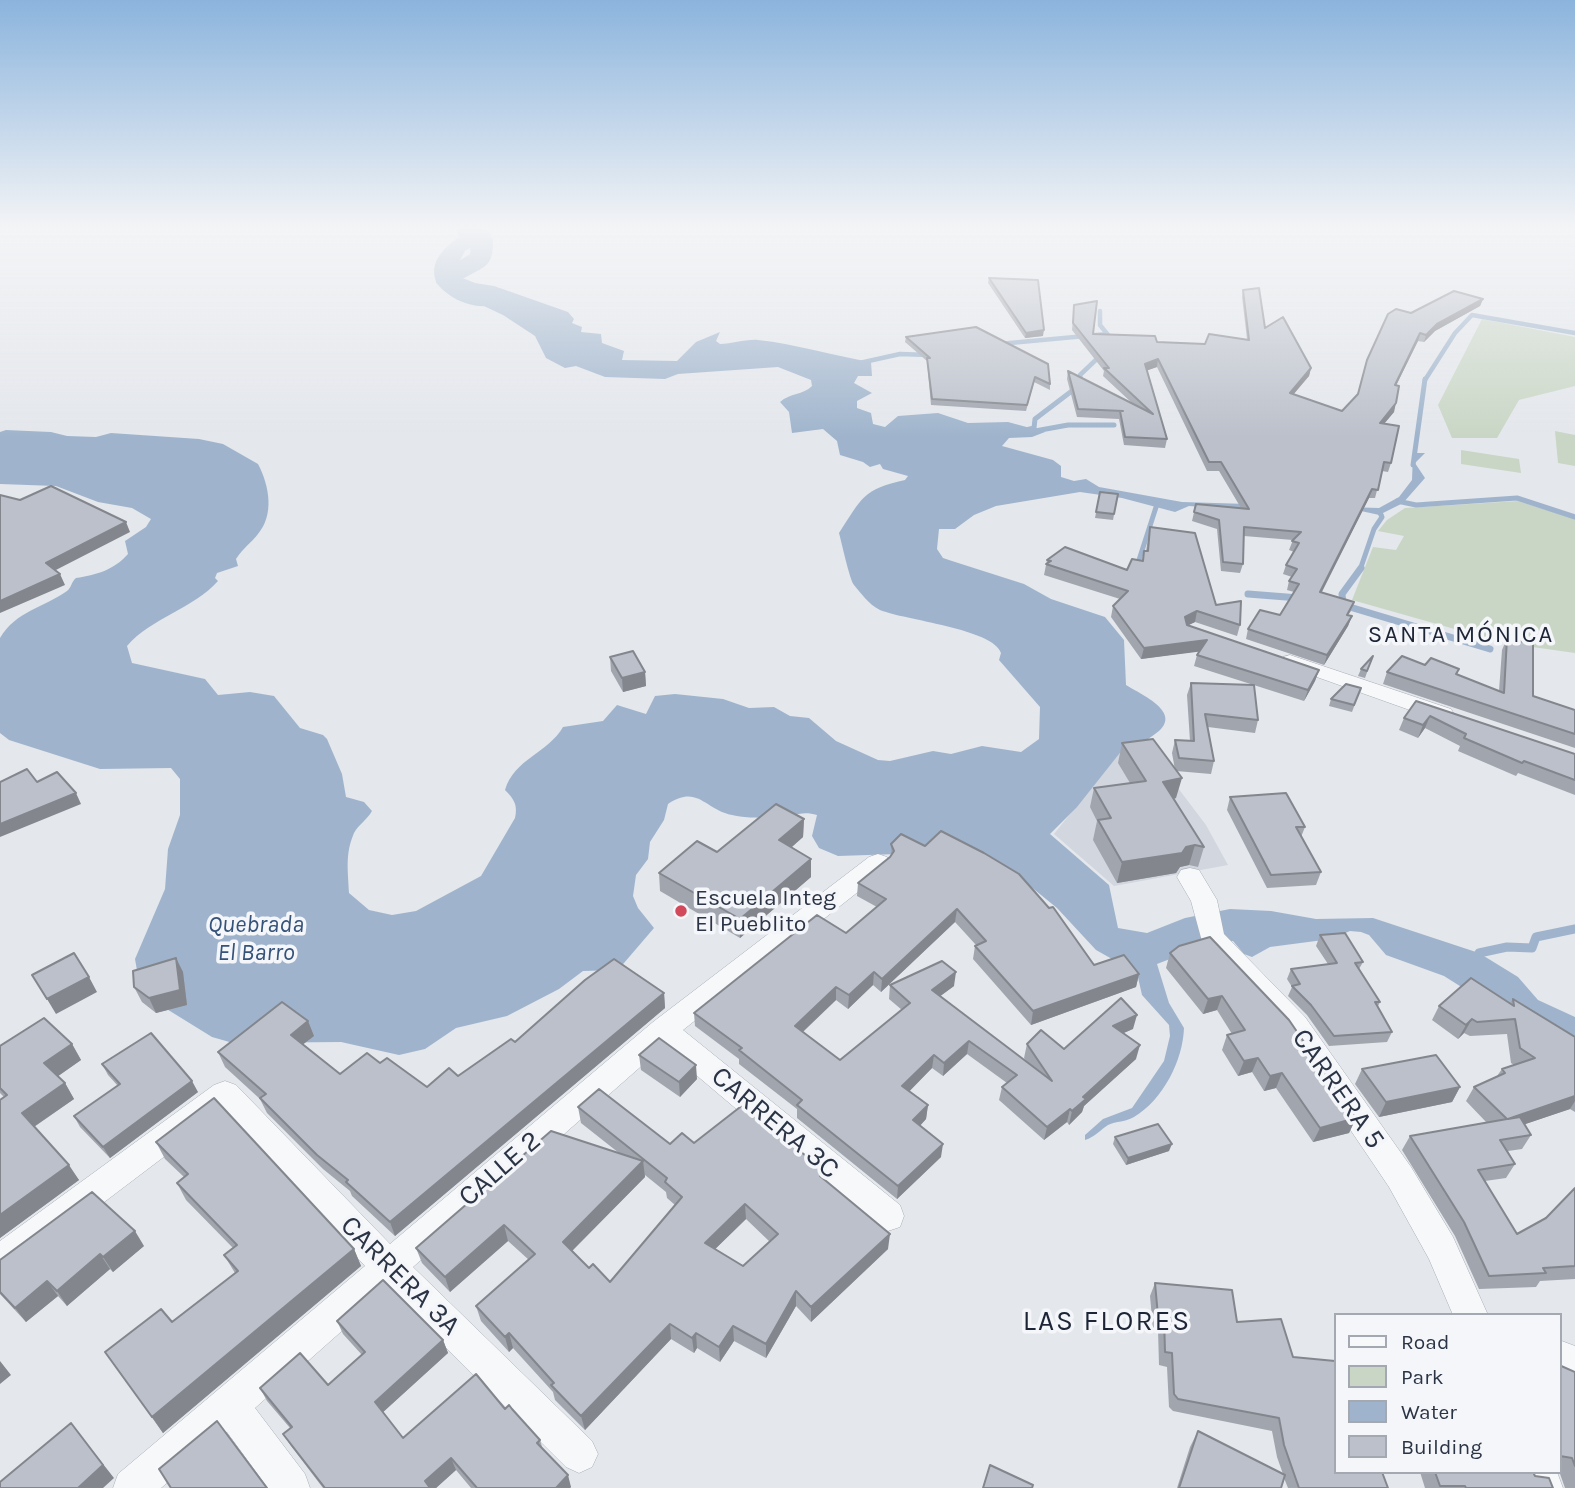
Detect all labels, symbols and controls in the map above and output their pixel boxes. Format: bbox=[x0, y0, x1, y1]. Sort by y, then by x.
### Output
district label: SANTA MÓNICA bbox=[1369, 621, 1553, 649]
place label: Escuela Integ El Pueblito bbox=[695, 884, 836, 938]
marker: Escuela Integ El Pueblito bbox=[673, 903, 689, 919]
water label: Quebrada El Barro bbox=[208, 911, 304, 967]
street label: CARRERA 5 bbox=[1284, 1022, 1392, 1156]
street label: CARRERA 3C bbox=[704, 1060, 846, 1186]
street label: CALLE 2 bbox=[452, 1124, 548, 1214]
street label: CARRERA 3A bbox=[333, 1209, 467, 1343]
district label: LAS FLORES bbox=[1024, 1305, 1190, 1339]
legend bbox=[1334, 1313, 1561, 1474]
text: Road bbox=[1401, 1330, 1449, 1354]
text: Park bbox=[1401, 1365, 1444, 1389]
text: Water bbox=[1401, 1400, 1457, 1424]
text: Building bbox=[1401, 1435, 1482, 1459]

